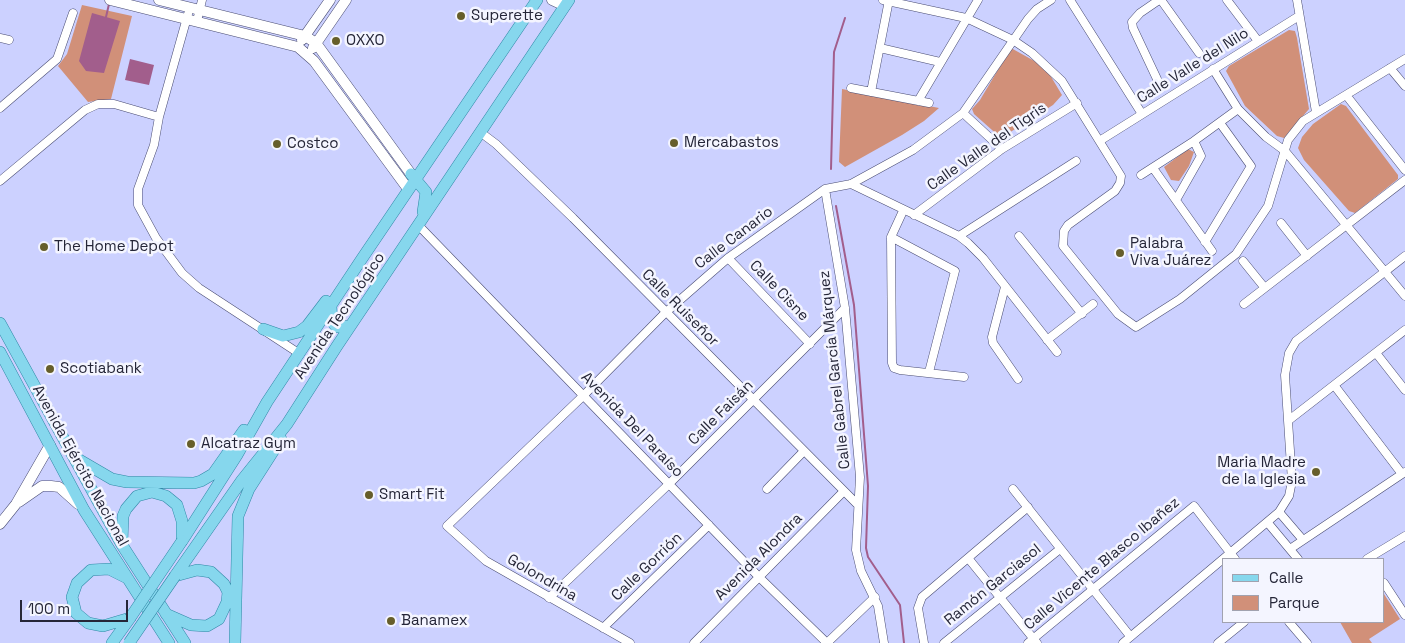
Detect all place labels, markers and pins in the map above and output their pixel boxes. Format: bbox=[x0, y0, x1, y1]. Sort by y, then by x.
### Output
place label: Superette bbox=[471, 7, 543, 25]
marker: Superette bbox=[455, 10, 467, 22]
place label: OXXO bbox=[346, 32, 384, 50]
marker: OXXO bbox=[330, 35, 342, 47]
place label: Mercabastos bbox=[684, 134, 779, 152]
place label: Costco bbox=[287, 135, 339, 153]
marker: Mercabastos bbox=[668, 137, 680, 149]
marker: Costco bbox=[271, 138, 283, 150]
place label: Palabra Viva Juárez bbox=[1130, 235, 1211, 270]
place label: The Home Depot bbox=[54, 238, 174, 256]
marker: The Home Depot bbox=[38, 241, 50, 253]
marker: Palabra Viva Juárez bbox=[1114, 247, 1126, 259]
place label: Scotiabank bbox=[60, 360, 142, 378]
marker: Scotiabank bbox=[44, 363, 56, 375]
place label: Alcatraz Gym bbox=[201, 435, 296, 453]
marker: Alcatraz Gym bbox=[185, 438, 197, 450]
place label: Maria Madre de la Iglesia bbox=[1217, 454, 1306, 489]
marker: Maria Madre de la Iglesia bbox=[1310, 466, 1322, 478]
place label: Smart Fit bbox=[379, 486, 445, 504]
marker: Smart Fit bbox=[363, 489, 375, 501]
place label: Banamex bbox=[401, 612, 468, 630]
marker: Banamex bbox=[385, 615, 397, 627]

